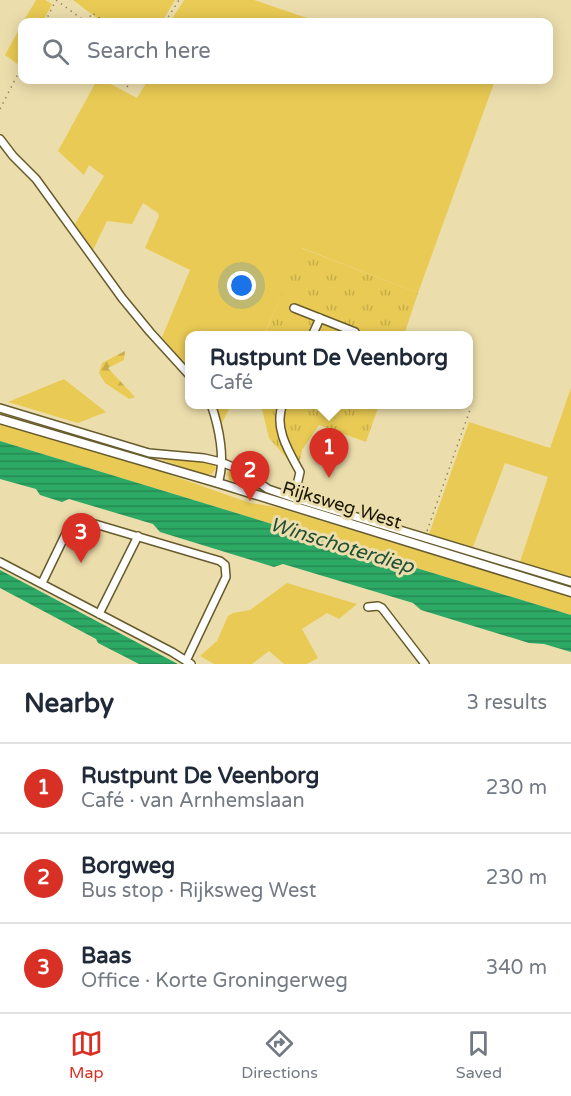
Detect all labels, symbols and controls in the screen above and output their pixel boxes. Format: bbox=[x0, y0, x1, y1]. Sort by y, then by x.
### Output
search box bbox=[18, 18, 553, 84]
icon: search bbox=[39, 35, 72, 68]
text: Search here bbox=[87, 38, 211, 64]
your location bbox=[227, 271, 256, 300]
popup bbox=[185, 331, 473, 409]
text: Rustpunt De Veenborg bbox=[210, 345, 448, 371]
text: Café bbox=[210, 371, 253, 395]
pin: 1 bbox=[310, 428, 348, 478]
pin: 2 bbox=[230, 452, 270, 501]
street label: Rijksweg West bbox=[280, 476, 404, 534]
water label: Winschoterdiep bbox=[267, 513, 418, 580]
pin: 3 bbox=[62, 514, 100, 563]
text: Nearby bbox=[24, 688, 114, 719]
text: 3 results bbox=[467, 691, 547, 715]
text: Rustpunt De Veenborg bbox=[81, 763, 319, 789]
text: 1 bbox=[37, 776, 50, 800]
text: 230 m bbox=[486, 776, 547, 800]
text: Café · van Arnhemslaan bbox=[81, 789, 305, 813]
text: Borgweg bbox=[81, 853, 175, 879]
text: 2 bbox=[37, 866, 50, 890]
text: 230 m bbox=[486, 866, 547, 890]
text: Bus stop · Rijksweg West bbox=[81, 879, 316, 903]
text: Baas bbox=[81, 943, 132, 969]
text: 3 bbox=[37, 956, 50, 980]
text: 340 m bbox=[486, 956, 547, 980]
text: Office · Korte Groningerweg bbox=[81, 969, 348, 993]
tab: Map bbox=[69, 1027, 103, 1083]
tab: Directions bbox=[241, 1027, 318, 1083]
tab: Saved bbox=[456, 1027, 502, 1083]

